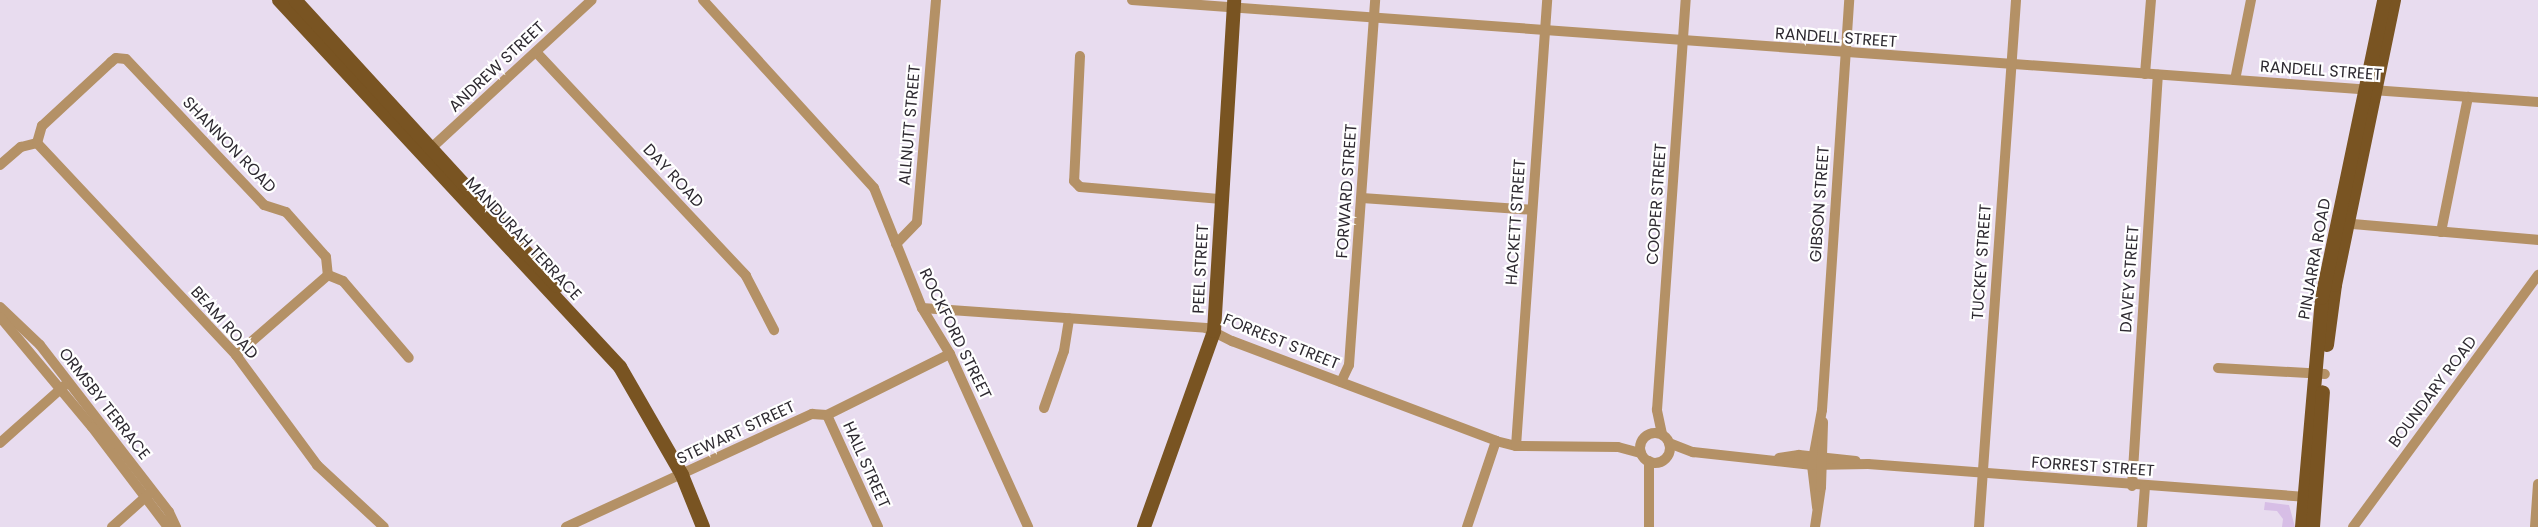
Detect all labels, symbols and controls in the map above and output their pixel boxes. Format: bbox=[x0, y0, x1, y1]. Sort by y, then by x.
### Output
street label: ANDREW STREET bbox=[445, 18, 549, 116]
street label: RANDELL STREET bbox=[1774, 24, 1898, 52]
street label: RANDELL STREET bbox=[2259, 57, 2383, 85]
street label: ALLNUTT STREET bbox=[895, 64, 925, 186]
street label: SHANNON ROAD bbox=[178, 93, 280, 197]
street label: FORWARD STREET bbox=[1333, 123, 1361, 259]
street label: DAY ROAD bbox=[639, 140, 707, 212]
street label: COOPER STREET bbox=[1643, 143, 1671, 265]
street label: GIBSON STREET bbox=[1806, 145, 1834, 263]
street label: HACKETT STREET bbox=[1502, 158, 1530, 286]
street label: MANDURAH TERRACE bbox=[461, 173, 585, 305]
street label: PINJARRA ROAD bbox=[2295, 197, 2335, 321]
street label: TUCKEY STREET bbox=[1968, 203, 1996, 321]
street label: PEEL STREET bbox=[1189, 224, 1213, 314]
street label: DAVEY STREET bbox=[2117, 225, 2143, 333]
street label: ROCKFORD STREET bbox=[915, 266, 995, 402]
street label: BEAM ROAD bbox=[186, 283, 262, 363]
street label: FORREST STREET bbox=[1220, 310, 1342, 374]
street label: BOUNDARY ROAD bbox=[2385, 333, 2481, 451]
street label: ORMSBY TERRACE bbox=[54, 344, 154, 464]
street label: STEWART STREET bbox=[674, 397, 798, 469]
street label: HALL STREET bbox=[838, 419, 894, 511]
street label: FORREST STREET bbox=[2031, 453, 2155, 481]

